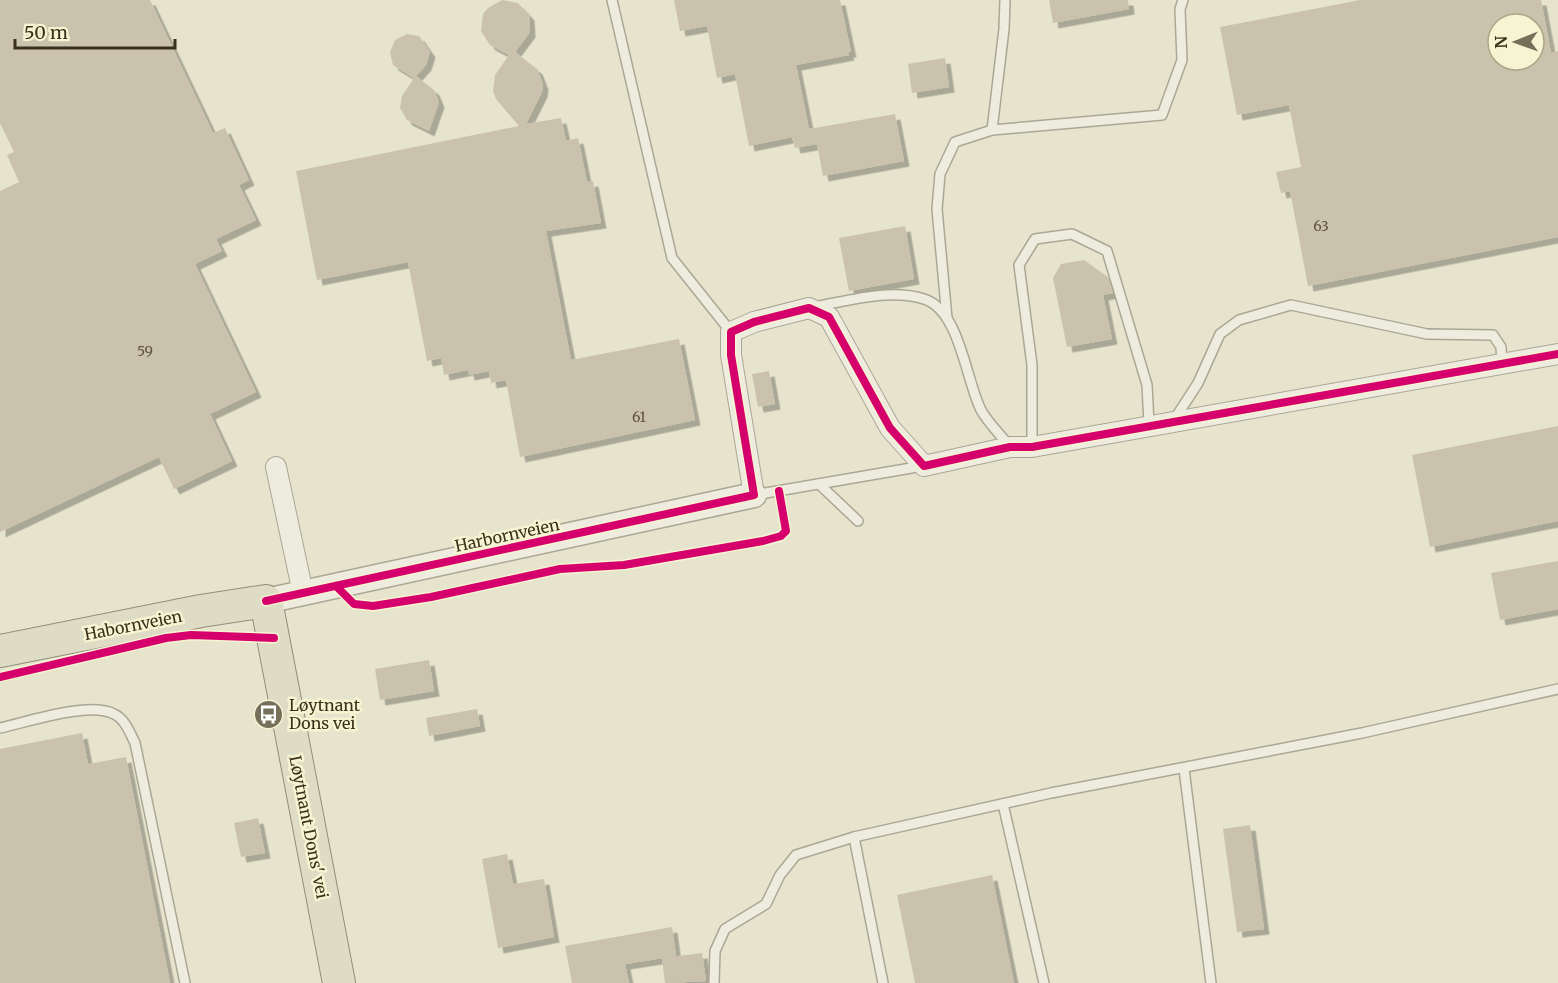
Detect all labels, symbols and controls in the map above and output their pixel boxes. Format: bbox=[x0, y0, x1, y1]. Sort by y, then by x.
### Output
scale bar bbox=[15, 12, 176, 50]
north arrow bbox=[1486, 12, 1546, 72]
text: 50 m bbox=[24, 21, 68, 44]
text: N bbox=[1491, 35, 1511, 49]
house number: 63 bbox=[1313, 217, 1329, 235]
house number: 59 bbox=[137, 342, 153, 360]
house number: 61 bbox=[632, 408, 646, 426]
street label: Harbornveien bbox=[453, 514, 561, 556]
street label: Habornveien bbox=[82, 606, 184, 644]
place label: Løytnant Dons vei bbox=[289, 695, 361, 733]
bus stop icon: Løytnant Dons vei bbox=[252, 698, 284, 730]
street label: Løytnant Dons' vei bbox=[285, 754, 333, 900]

